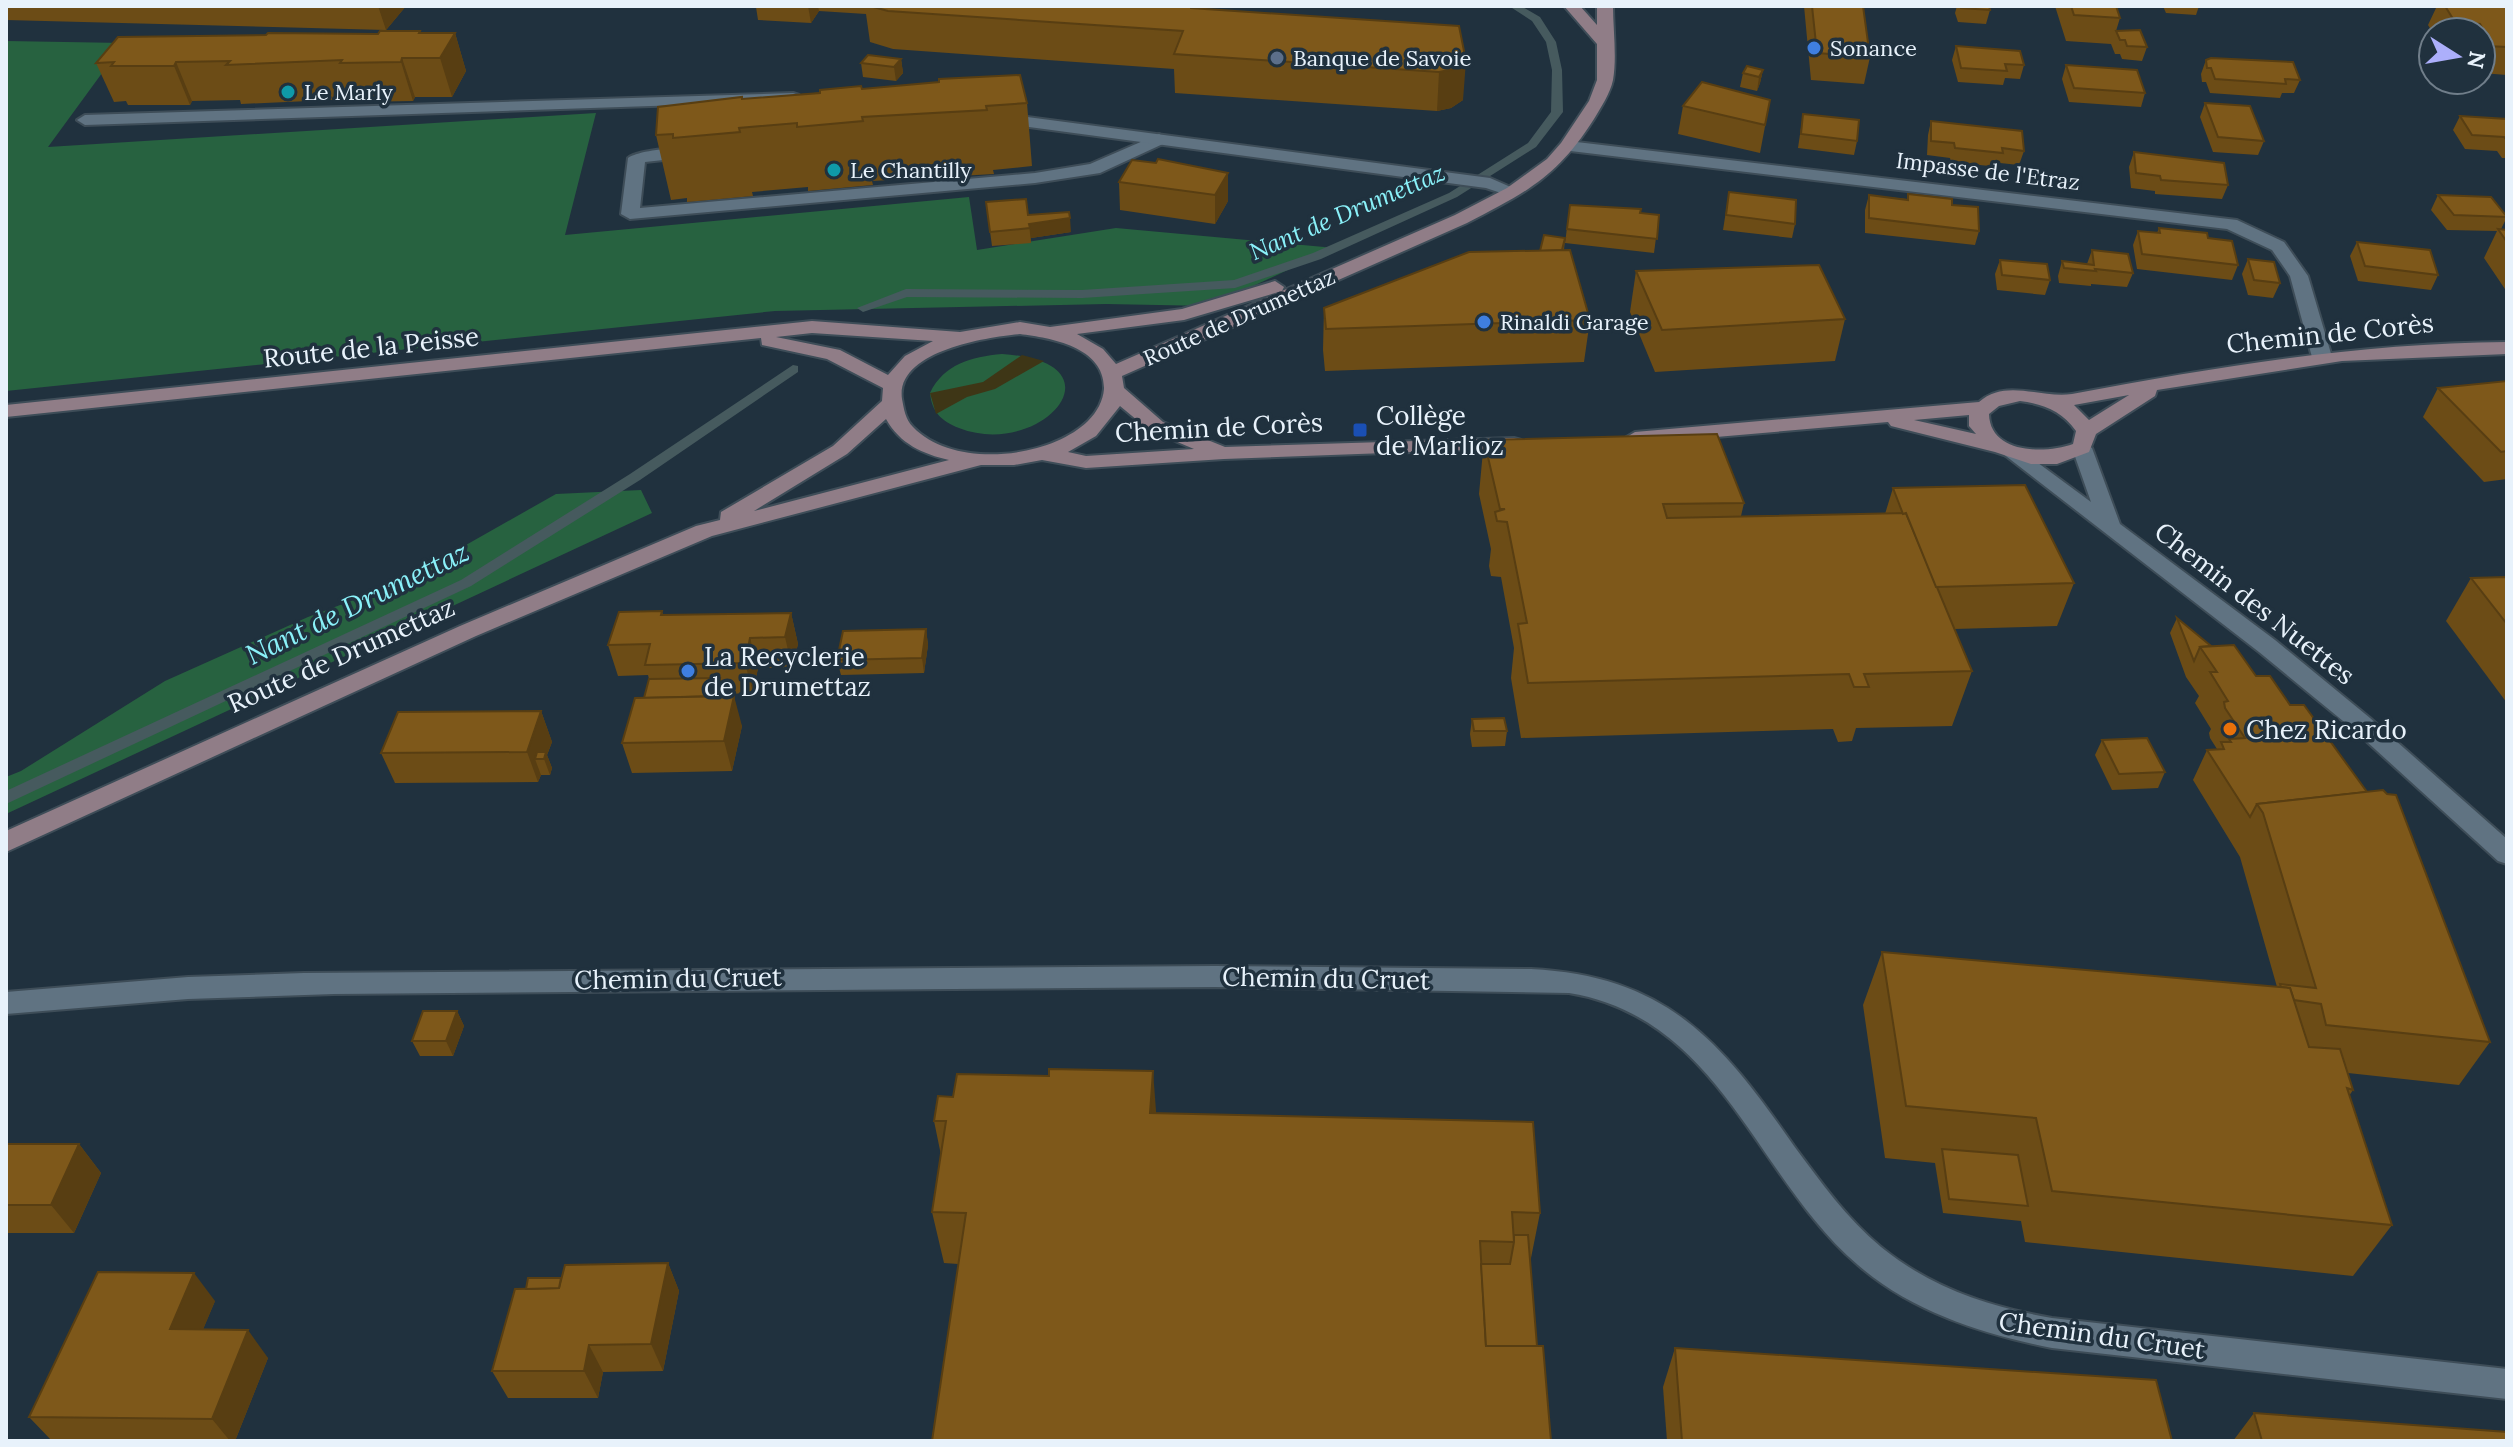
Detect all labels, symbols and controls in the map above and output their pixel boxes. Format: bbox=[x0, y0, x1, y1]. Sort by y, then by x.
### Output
north arrow bbox=[2417, 16, 2497, 96]
place label: Sonance bbox=[1830, 34, 1917, 62]
marker: Sonance bbox=[1805, 39, 1823, 57]
place label: Banque de Savoie bbox=[1293, 44, 1471, 72]
marker: Banque de Savoie bbox=[1268, 49, 1286, 67]
text: N bbox=[2461, 49, 2492, 71]
place label: Le Marly bbox=[304, 78, 393, 106]
marker: Le Marly bbox=[279, 83, 297, 101]
street label: Impasse de l'Etraz bbox=[1895, 146, 2081, 196]
place label: Le Chantilly bbox=[850, 156, 972, 184]
water label: Nant de Drumettaz bbox=[1245, 157, 1449, 267]
marker: Le Chantilly bbox=[825, 161, 843, 179]
street label: Route de Drumettaz bbox=[1139, 262, 1339, 372]
street label: Chemin de Corès bbox=[2225, 306, 2435, 360]
place label: Rinaldi Garage bbox=[1500, 308, 1649, 336]
marker: Rinaldi Garage bbox=[1475, 313, 1493, 331]
street label: Route de la Peisse bbox=[261, 319, 481, 375]
place label: Collège de Marlioz bbox=[1376, 399, 1504, 462]
street label: Chemin de Corès bbox=[1114, 405, 1324, 449]
marker: Collège de Marlioz bbox=[1351, 421, 1369, 439]
street label: Chemin des Nuettes bbox=[2148, 514, 2362, 692]
water label: Nant de Drumettaz bbox=[239, 533, 475, 673]
street label: Route de Drumettaz bbox=[222, 590, 460, 720]
place label: La Recyclerie de Drumettaz bbox=[704, 640, 871, 703]
marker: La Recyclerie de Drumettaz bbox=[679, 662, 697, 680]
place label: Chez Ricardo bbox=[2246, 713, 2407, 746]
marker: Chez Ricardo bbox=[2221, 720, 2239, 738]
street label: Chemin du Cruet bbox=[574, 960, 782, 996]
street label: Chemin du Cruet bbox=[1222, 960, 1430, 996]
street label: Chemin du Cruet bbox=[1997, 1304, 2207, 1366]

